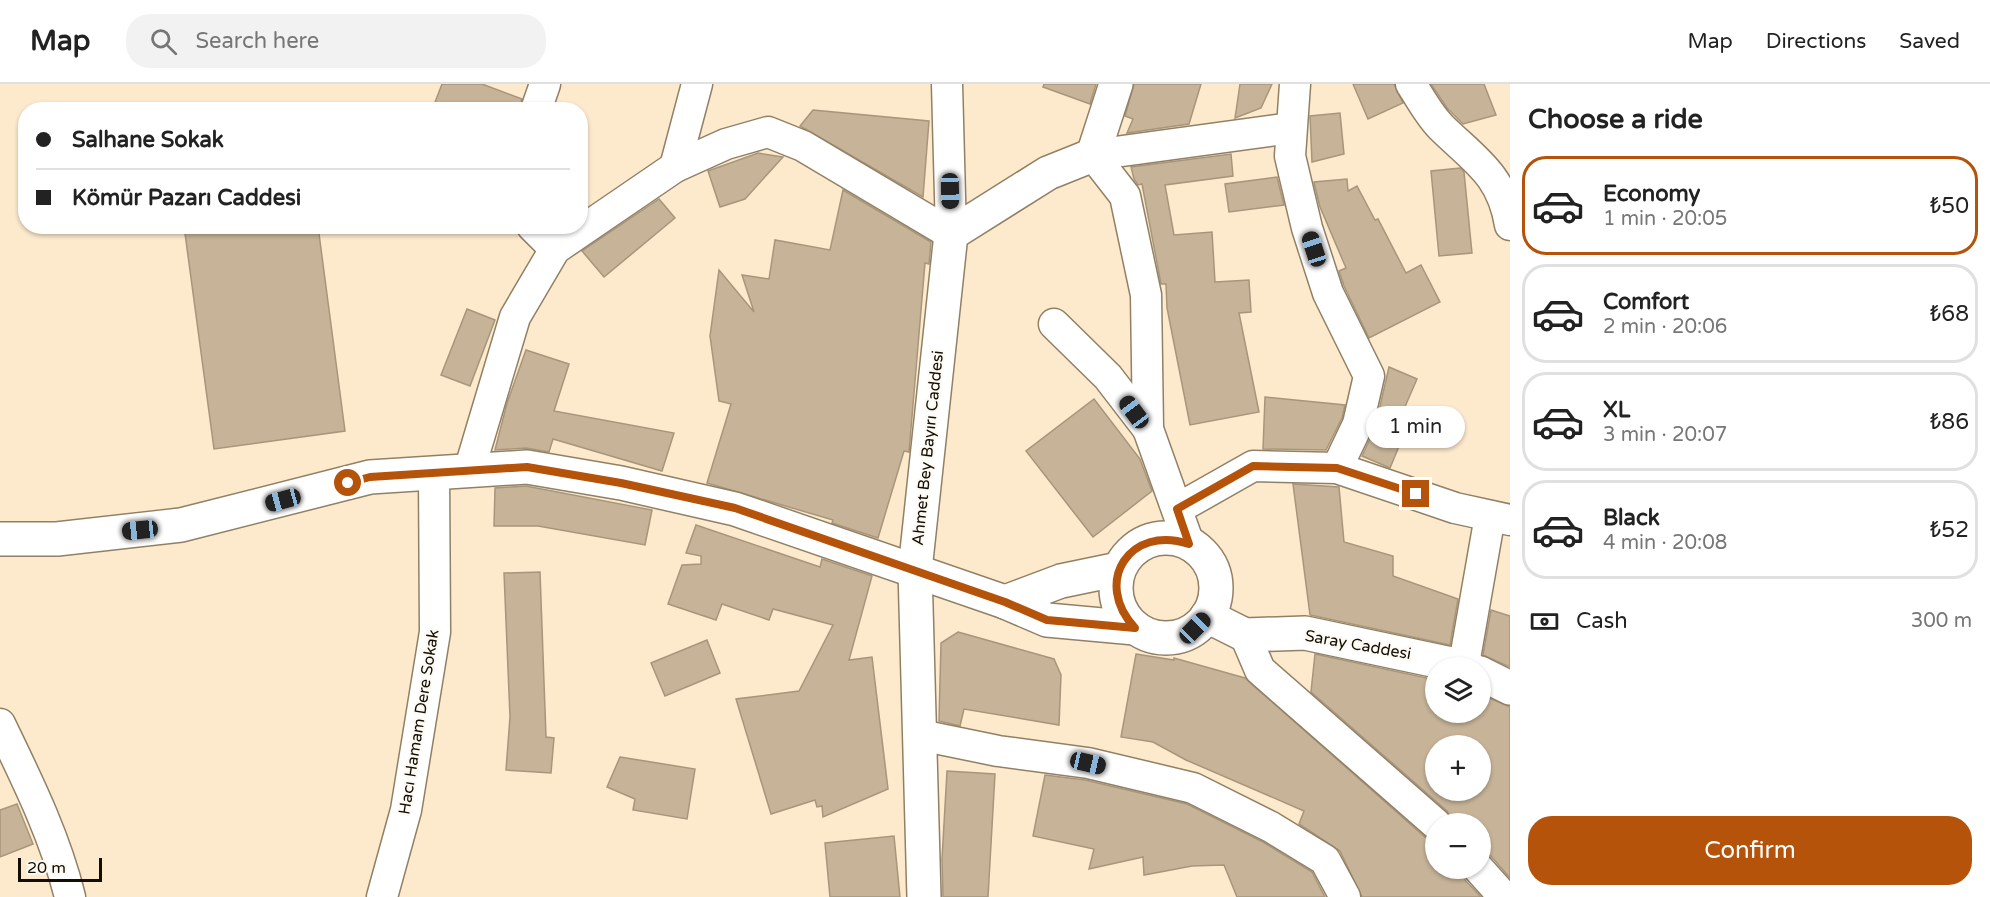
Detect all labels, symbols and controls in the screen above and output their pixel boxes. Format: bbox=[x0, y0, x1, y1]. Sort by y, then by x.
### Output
search box bbox=[126, 14, 546, 68]
text: Map bbox=[30, 24, 90, 58]
icon: search bbox=[147, 25, 180, 58]
text: Search here bbox=[195, 28, 319, 54]
text: Map bbox=[1687, 29, 1733, 54]
text: Directions bbox=[1766, 29, 1866, 54]
text: Saved bbox=[1899, 29, 1960, 54]
text: Choose a ride bbox=[1528, 103, 1703, 136]
text: Salhane Sokak bbox=[72, 127, 224, 153]
car bbox=[941, 173, 959, 209]
icon: car bbox=[1531, 179, 1585, 233]
text: Economy bbox=[1603, 181, 1700, 207]
text: Kömür Pazarı Caddesi bbox=[72, 185, 301, 211]
text: ₺50 bbox=[1930, 193, 1969, 219]
text: 1 min · 20:05 bbox=[1603, 207, 1727, 231]
car bbox=[1300, 229, 1328, 269]
icon: car bbox=[1531, 287, 1585, 341]
text: Comfort bbox=[1603, 289, 1689, 315]
text: ₺68 bbox=[1930, 301, 1969, 327]
text: 2 min · 20:06 bbox=[1603, 315, 1727, 339]
street label: Ahmet Bey Bayırı Caddesi bbox=[908, 349, 948, 547]
car bbox=[1116, 392, 1152, 432]
icon: car bbox=[1531, 395, 1585, 449]
text: XL bbox=[1603, 397, 1630, 423]
callout: 1 min bbox=[1366, 407, 1466, 449]
text: ₺86 bbox=[1930, 409, 1969, 435]
text: 1 min bbox=[1389, 415, 1442, 439]
text: 3 min · 20:07 bbox=[1603, 423, 1727, 447]
route start bbox=[334, 469, 361, 496]
route end bbox=[1402, 480, 1429, 507]
car bbox=[263, 487, 303, 513]
icon: car bbox=[1531, 503, 1585, 557]
text: Black bbox=[1603, 505, 1660, 531]
text: ₺52 bbox=[1930, 517, 1969, 543]
car bbox=[121, 519, 159, 541]
text: 4 min · 20:08 bbox=[1603, 531, 1727, 555]
icon: cash bbox=[1528, 605, 1561, 638]
text: Cash bbox=[1576, 608, 1628, 634]
car bbox=[1176, 609, 1214, 647]
text: 300 m bbox=[1911, 609, 1972, 633]
street label: Saray Caddesi bbox=[1303, 626, 1413, 664]
street label: Hacı Hamam Dere Sokak bbox=[394, 628, 444, 816]
map controls bbox=[1425, 657, 1491, 879]
button: layers bbox=[1425, 657, 1491, 723]
button: + bbox=[1425, 735, 1491, 801]
car bbox=[1068, 750, 1108, 776]
button: − bbox=[1425, 813, 1491, 879]
button: Confirm bbox=[1528, 816, 1972, 885]
scale bar bbox=[18, 855, 102, 882]
text: 20 m bbox=[27, 858, 66, 878]

